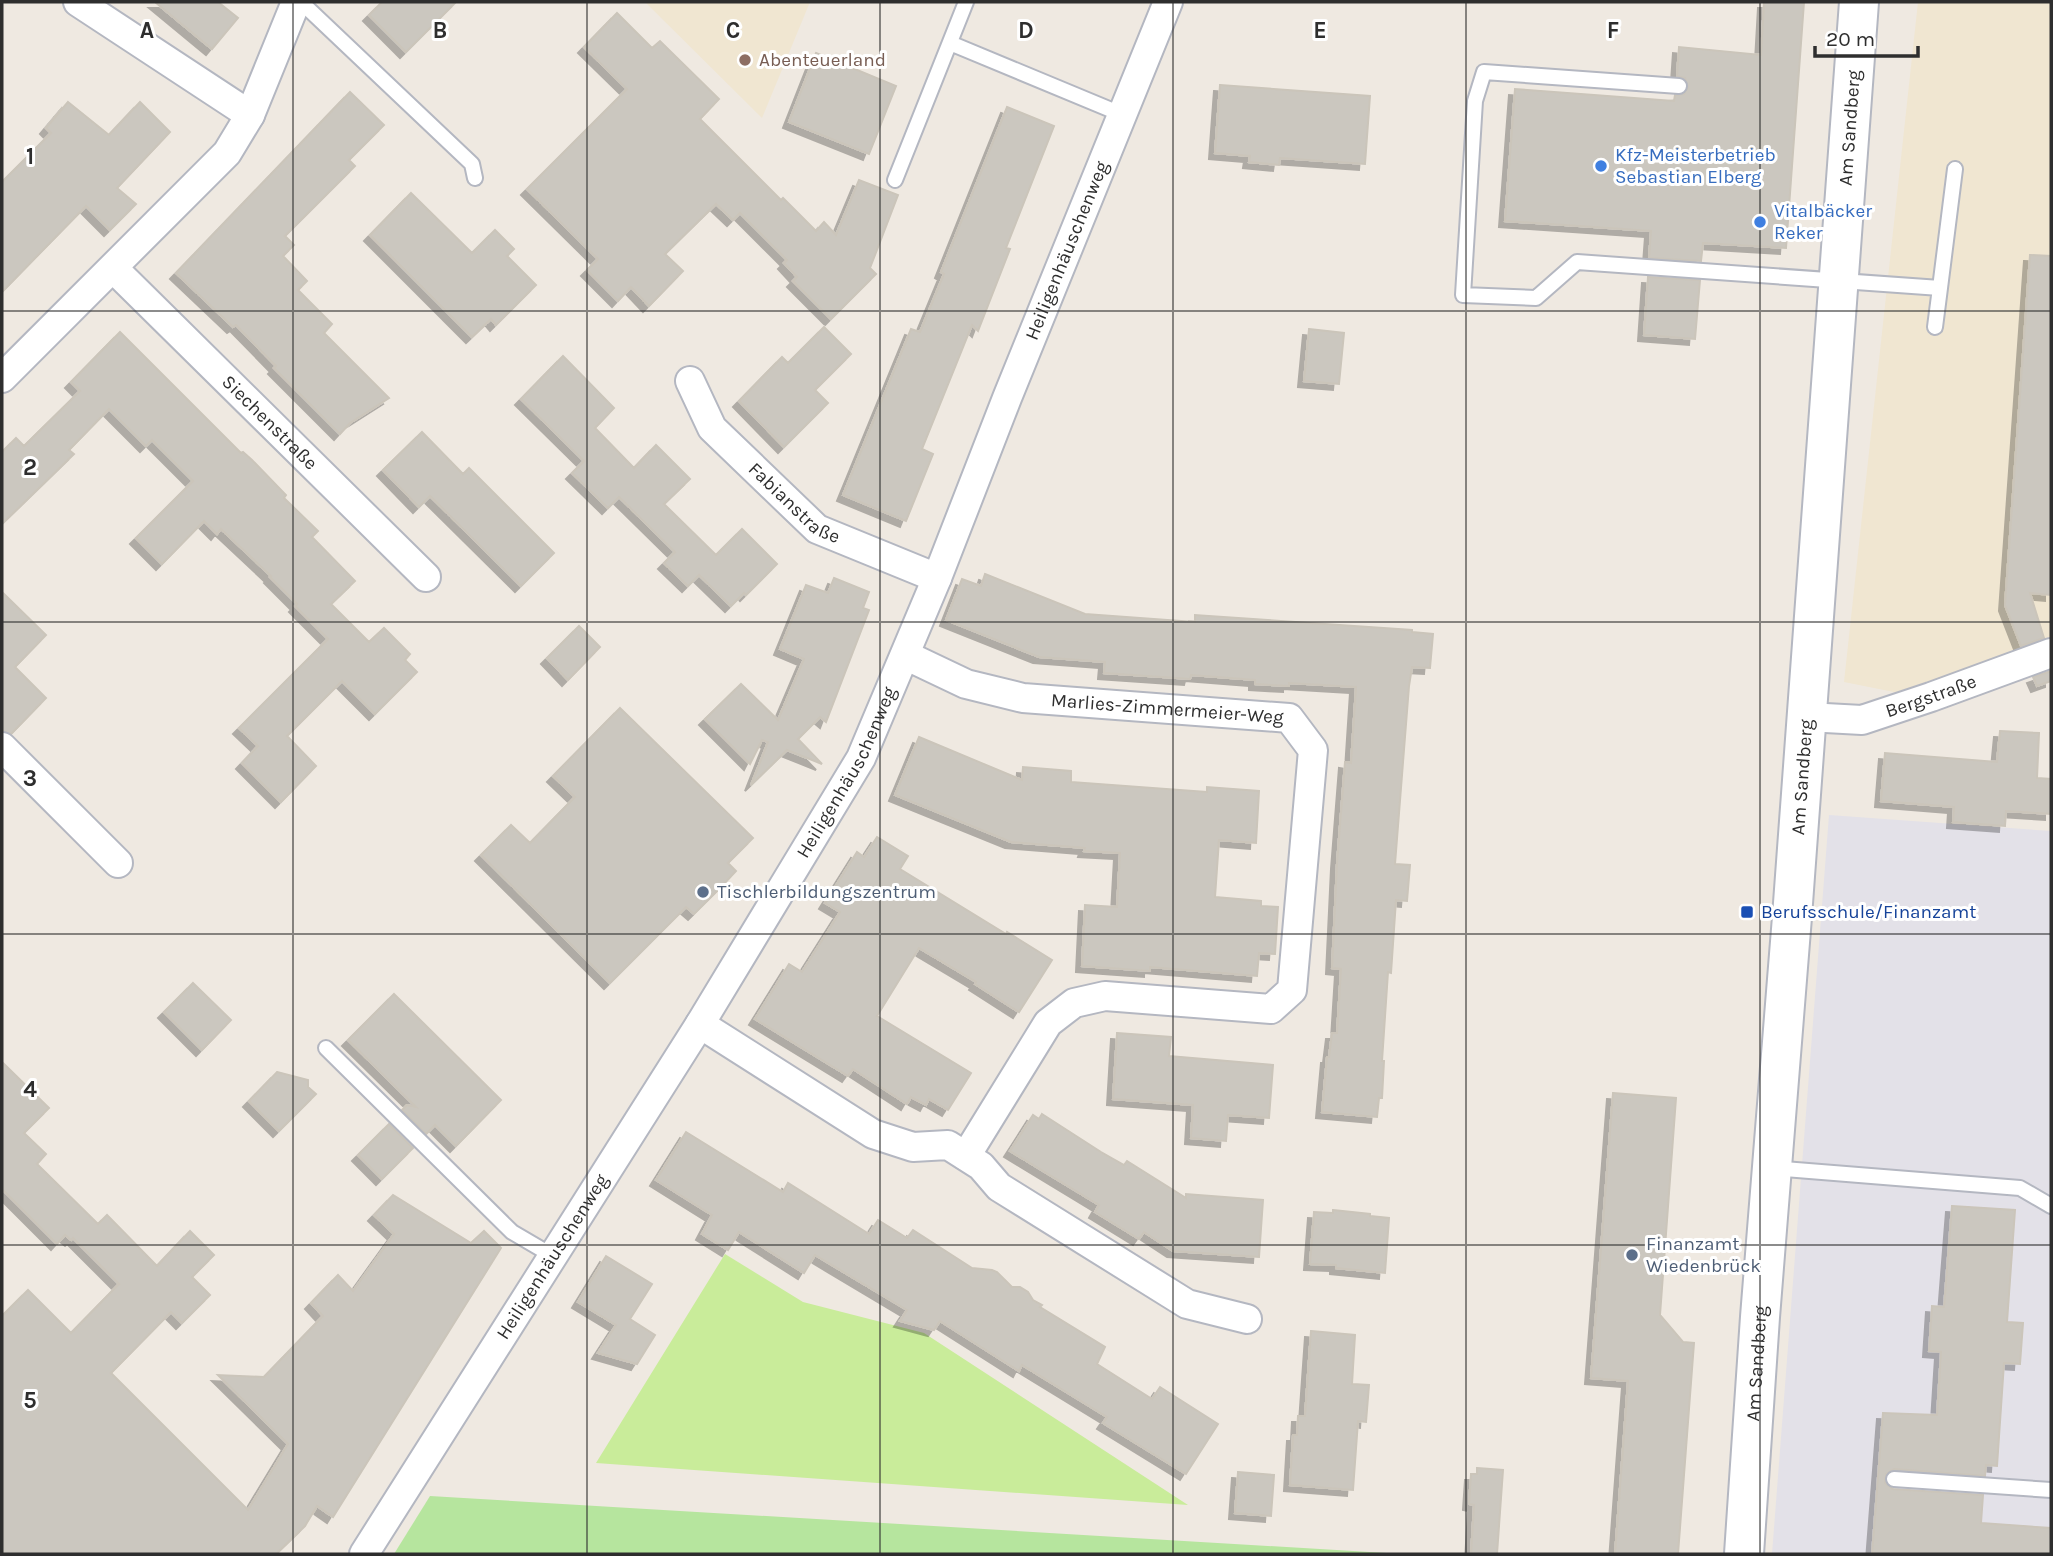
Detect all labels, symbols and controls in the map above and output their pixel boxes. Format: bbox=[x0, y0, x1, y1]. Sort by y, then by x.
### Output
scale bar bbox=[1815, 14, 1918, 58]
text: A bbox=[140, 17, 154, 44]
text: B bbox=[433, 17, 447, 44]
text: C bbox=[726, 17, 740, 44]
text: D bbox=[1018, 17, 1034, 44]
text: E bbox=[1313, 17, 1327, 44]
text: F bbox=[1607, 17, 1619, 44]
text: 20 m bbox=[1826, 27, 1875, 51]
place label: Abenteuerland bbox=[759, 49, 886, 71]
marker: Abenteuerland bbox=[737, 52, 753, 68]
street label: Am Sandberg bbox=[1835, 69, 1865, 187]
text: 1 bbox=[26, 143, 34, 170]
place label: Kfz-Meisterbetrieb Sebastian Elberg bbox=[1615, 144, 1776, 188]
street label: Heiligenhäuschenweg bbox=[1021, 158, 1113, 343]
marker: Kfz-Meisterbetrieb Sebastian Elberg bbox=[1593, 158, 1609, 174]
place label: Vitalbäcker Reker bbox=[1774, 200, 1872, 244]
marker: Vitalbäcker Reker bbox=[1752, 214, 1768, 230]
street label: Siechenstraße bbox=[217, 371, 322, 474]
text: 2 bbox=[23, 454, 37, 481]
street label: Fabianstraße bbox=[744, 458, 843, 548]
street label: Bergstraße bbox=[1883, 670, 1979, 722]
street label: Heiligenhäuschenweg bbox=[792, 683, 901, 862]
street label: Marlies-Zimmermeier-Weg bbox=[1050, 689, 1285, 729]
street label: Am Sandberg bbox=[1787, 718, 1817, 836]
text: 3 bbox=[23, 765, 37, 792]
place label: Tischlerbildungszentrum bbox=[717, 881, 936, 903]
marker: Tischlerbildungszentrum bbox=[695, 884, 711, 900]
place label: Berufsschule/Finanzamt bbox=[1761, 901, 1976, 923]
marker: Berufsschule/Finanzamt bbox=[1739, 904, 1755, 920]
text: 4 bbox=[23, 1076, 37, 1103]
street label: Heiligenhäuschenweg bbox=[492, 1170, 613, 1343]
place label: Finanzamt Wiedenbrück bbox=[1646, 1233, 1761, 1277]
marker: Finanzamt Wiedenbrück bbox=[1624, 1247, 1640, 1263]
street label: Am Sandberg bbox=[1742, 1304, 1772, 1422]
text: 5 bbox=[23, 1387, 37, 1414]

